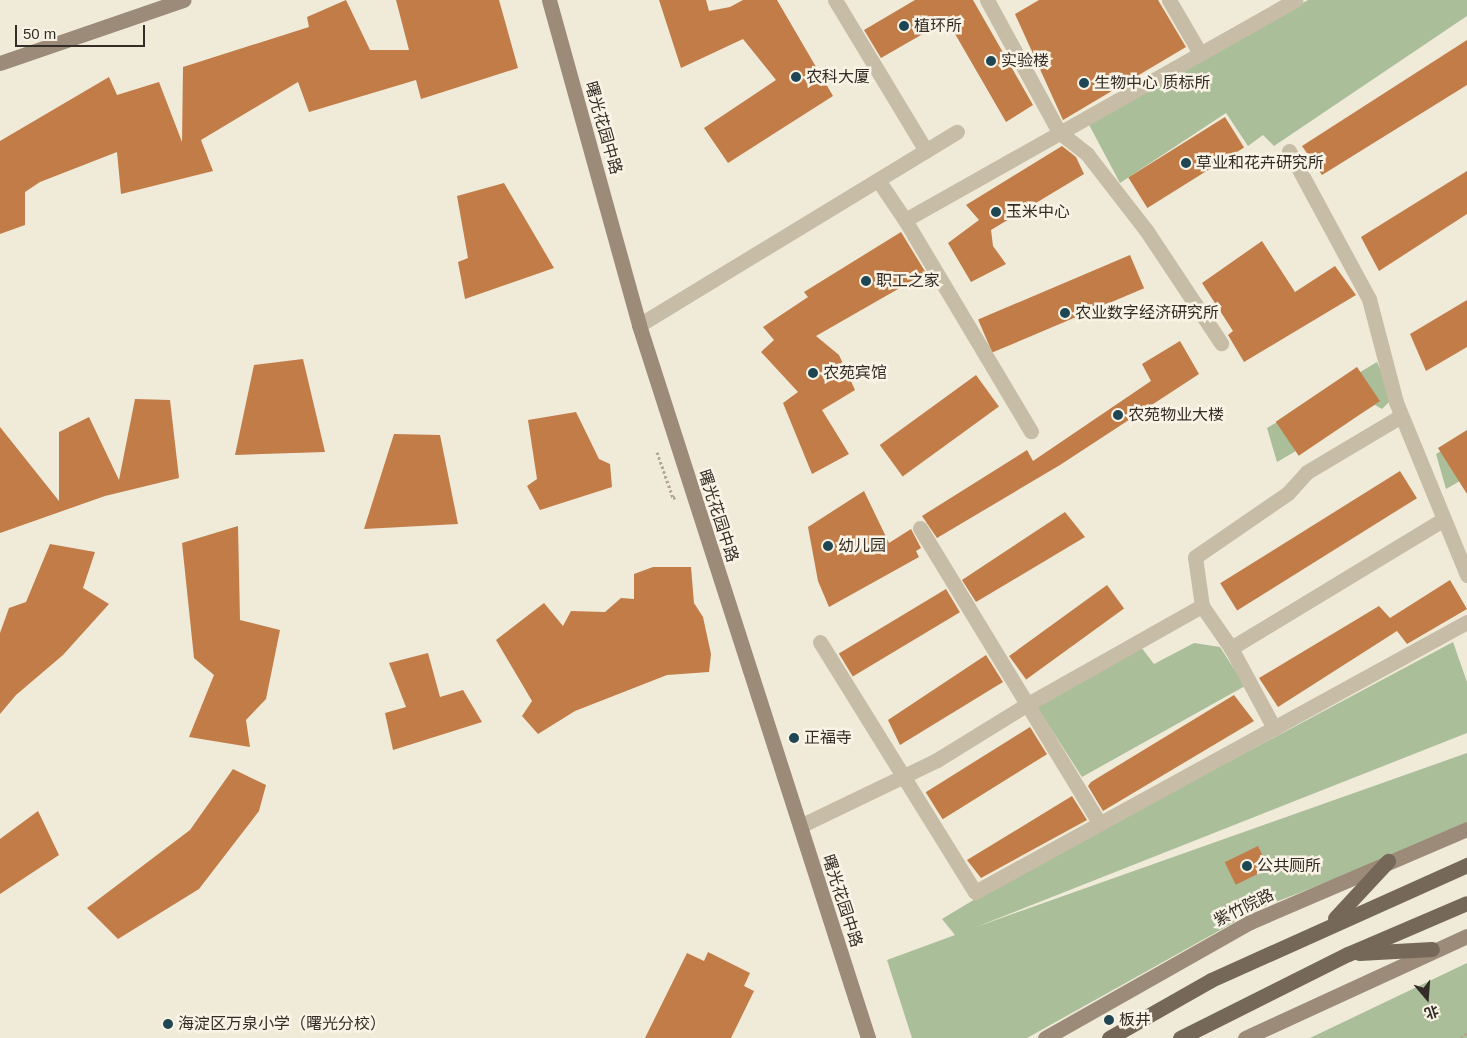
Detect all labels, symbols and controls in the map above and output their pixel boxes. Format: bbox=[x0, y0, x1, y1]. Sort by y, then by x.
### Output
scale bar bbox=[18, 15, 148, 47]
place label: 植环所 bbox=[914, 16, 962, 36]
marker: 植环所 bbox=[898, 20, 910, 32]
text: 50 m bbox=[23, 25, 56, 42]
place label: 实验楼 bbox=[1001, 51, 1049, 71]
marker: 实验楼 bbox=[985, 55, 997, 67]
place label: 农科大厦 bbox=[806, 67, 870, 87]
marker: 农科大厦 bbox=[790, 71, 802, 83]
place label: 生物中心 质标所 bbox=[1094, 73, 1210, 93]
marker: 生物中心 质标所 bbox=[1078, 77, 1090, 89]
street label: 曙光花园中路 bbox=[581, 79, 625, 177]
place label: 草业和花卉研究所 bbox=[1196, 153, 1324, 173]
marker: 草业和花卉研究所 bbox=[1180, 157, 1192, 169]
place label: 玉米中心 bbox=[1006, 202, 1070, 222]
marker: 玉米中心 bbox=[990, 206, 1002, 218]
place label: 职工之家 bbox=[876, 271, 940, 291]
marker: 职工之家 bbox=[860, 275, 872, 287]
place label: 农业数字经济研究所 bbox=[1075, 303, 1219, 323]
marker: 农业数字经济研究所 bbox=[1059, 307, 1071, 319]
place label: 农苑宾馆 bbox=[823, 363, 887, 383]
marker: 农苑宾馆 bbox=[807, 367, 819, 379]
place label: 农苑物业大楼 bbox=[1128, 405, 1224, 425]
marker: 农苑物业大楼 bbox=[1112, 409, 1124, 421]
street label: 曙光花园中路 bbox=[694, 467, 742, 565]
place label: 幼儿园 bbox=[838, 536, 886, 556]
marker: 幼儿园 bbox=[822, 540, 834, 552]
place label: 正福寺 bbox=[804, 728, 852, 748]
marker: 正福寺 bbox=[788, 732, 800, 744]
street label: 曙光花园中路 bbox=[818, 852, 866, 950]
place label: 公共厕所 bbox=[1257, 856, 1321, 876]
marker: 公共厕所 bbox=[1241, 860, 1253, 872]
street label: 紫竹院路 bbox=[1211, 885, 1277, 931]
north arrow bbox=[1402, 973, 1452, 1023]
text: 北 bbox=[1423, 1002, 1441, 1022]
place label: 板井 bbox=[1119, 1010, 1151, 1030]
place label: 海淀区万泉小学（曙光分校） bbox=[178, 1014, 386, 1034]
marker: 板井 bbox=[1103, 1014, 1115, 1026]
marker: 海淀区万泉小学（曙光分校） bbox=[162, 1018, 174, 1030]

